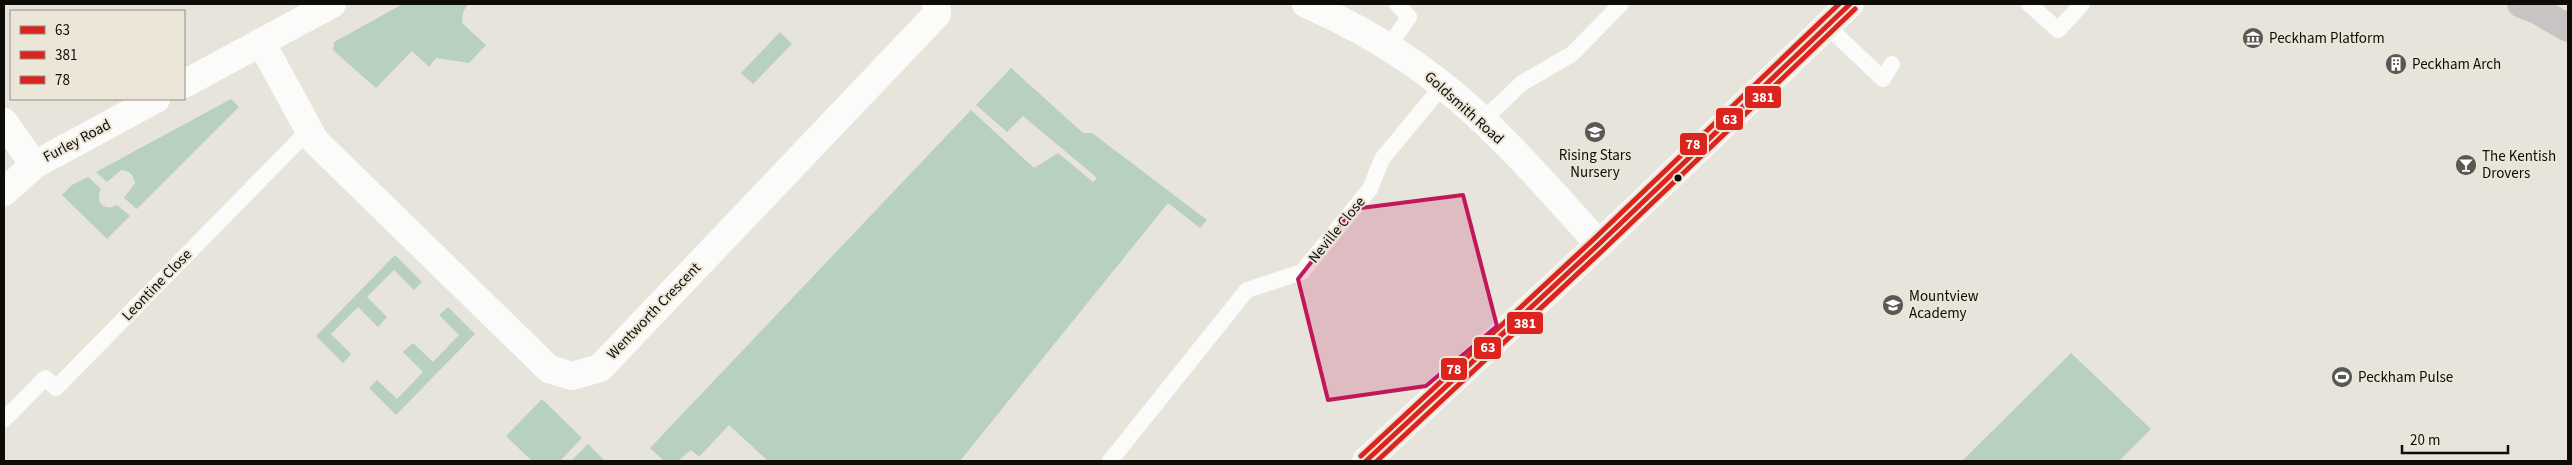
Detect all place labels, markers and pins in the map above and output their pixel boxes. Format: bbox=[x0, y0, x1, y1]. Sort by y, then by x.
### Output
museum icon: Peckham Platform bbox=[2241, 26, 2265, 50]
place label: Peckham Platform bbox=[2269, 28, 2385, 49]
building icon: Peckham Arch bbox=[2384, 52, 2408, 76]
place label: Peckham Arch bbox=[2412, 54, 2501, 75]
school or university icon: Rising Stars Nursery bbox=[1583, 120, 1607, 144]
place label: Rising Stars Nursery bbox=[1559, 145, 1631, 183]
place label: The Kentish Drovers bbox=[2482, 146, 2556, 184]
bar icon: The Kentish Drovers bbox=[2454, 153, 2478, 177]
unlabelled marker bbox=[1673, 173, 1683, 183]
place label: Mountview Academy bbox=[1909, 286, 1979, 324]
school or university icon: Mountview Academy bbox=[1881, 293, 1905, 317]
sports icon: Peckham Pulse bbox=[2330, 365, 2354, 389]
place label: Peckham Pulse bbox=[2358, 367, 2453, 388]

